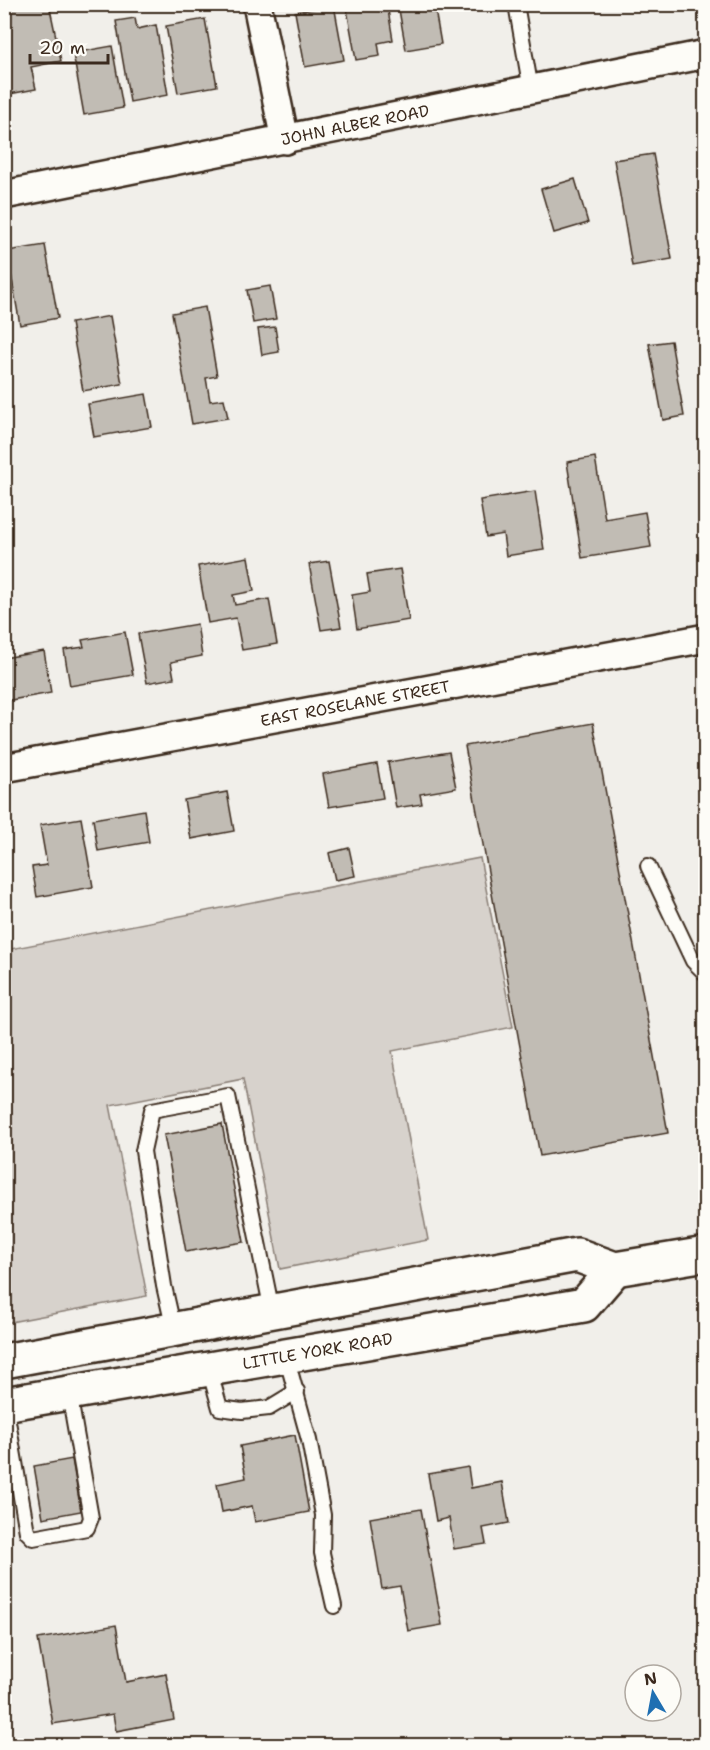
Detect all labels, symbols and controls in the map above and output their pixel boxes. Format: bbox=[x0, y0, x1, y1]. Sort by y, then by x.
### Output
scale bar bbox=[30, 27, 108, 65]
text: 20 m bbox=[39, 36, 85, 60]
street label: JOHN ALBER ROAD bbox=[279, 100, 431, 150]
street label: EAST ROSELANE STREET bbox=[259, 676, 452, 731]
street label: LITTLE YORK ROAD bbox=[241, 1328, 394, 1374]
north arrow bbox=[623, 1663, 683, 1723]
text: N bbox=[642, 1667, 659, 1690]

